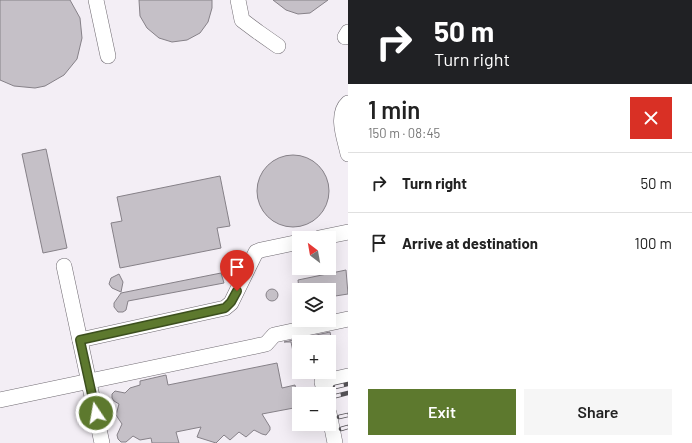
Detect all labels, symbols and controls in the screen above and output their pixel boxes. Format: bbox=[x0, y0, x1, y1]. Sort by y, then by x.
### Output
text: 50 m bbox=[434, 14, 494, 48]
icon: right bbox=[368, 16, 420, 68]
text: Turn right bbox=[434, 48, 510, 70]
text: 1 min bbox=[368, 95, 420, 124]
button: close bbox=[630, 97, 672, 139]
text: 150 m · 08:45 bbox=[368, 125, 440, 141]
icon: right bbox=[368, 172, 390, 194]
text: Turn right bbox=[402, 174, 467, 192]
text: 50 m bbox=[640, 174, 672, 192]
north arrow bbox=[292, 231, 336, 275]
map controls bbox=[292, 231, 336, 431]
icon: arrive bbox=[368, 232, 390, 254]
text: Arrive at destination bbox=[402, 234, 538, 252]
text: 100 m bbox=[634, 234, 672, 252]
pin bbox=[220, 250, 254, 291]
icon: arrive bbox=[226, 256, 248, 278]
button: layers bbox=[292, 283, 336, 327]
button: + bbox=[292, 335, 336, 379]
button: − bbox=[292, 387, 336, 431]
button: Exit bbox=[368, 389, 516, 435]
button: Share bbox=[524, 389, 672, 435]
position arrow bbox=[75, 392, 117, 434]

